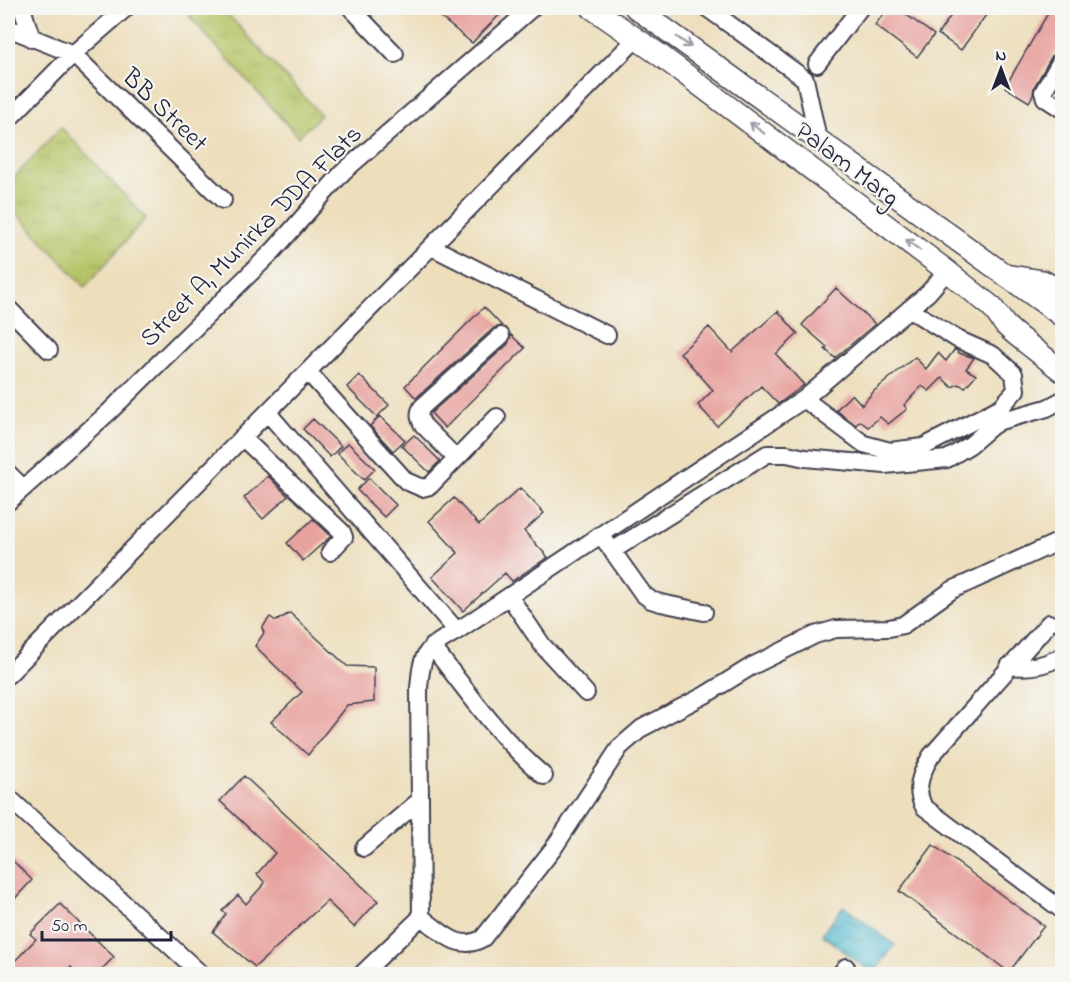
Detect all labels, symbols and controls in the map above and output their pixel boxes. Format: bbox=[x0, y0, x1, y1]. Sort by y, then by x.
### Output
one-way arrow bbox=[675, 36, 691, 48]
north arrow bbox=[971, 39, 1031, 99]
text: N bbox=[996, 44, 1007, 68]
street label: BB Street bbox=[112, 60, 216, 162]
street label: Palam Marg bbox=[786, 113, 906, 217]
street label: Street A, Munirka DDA Flats bbox=[132, 117, 372, 357]
one-way arrow bbox=[749, 122, 765, 134]
one-way arrow bbox=[905, 239, 921, 251]
scale bar bbox=[42, 904, 171, 942]
text: 50 m bbox=[51, 914, 88, 940]

